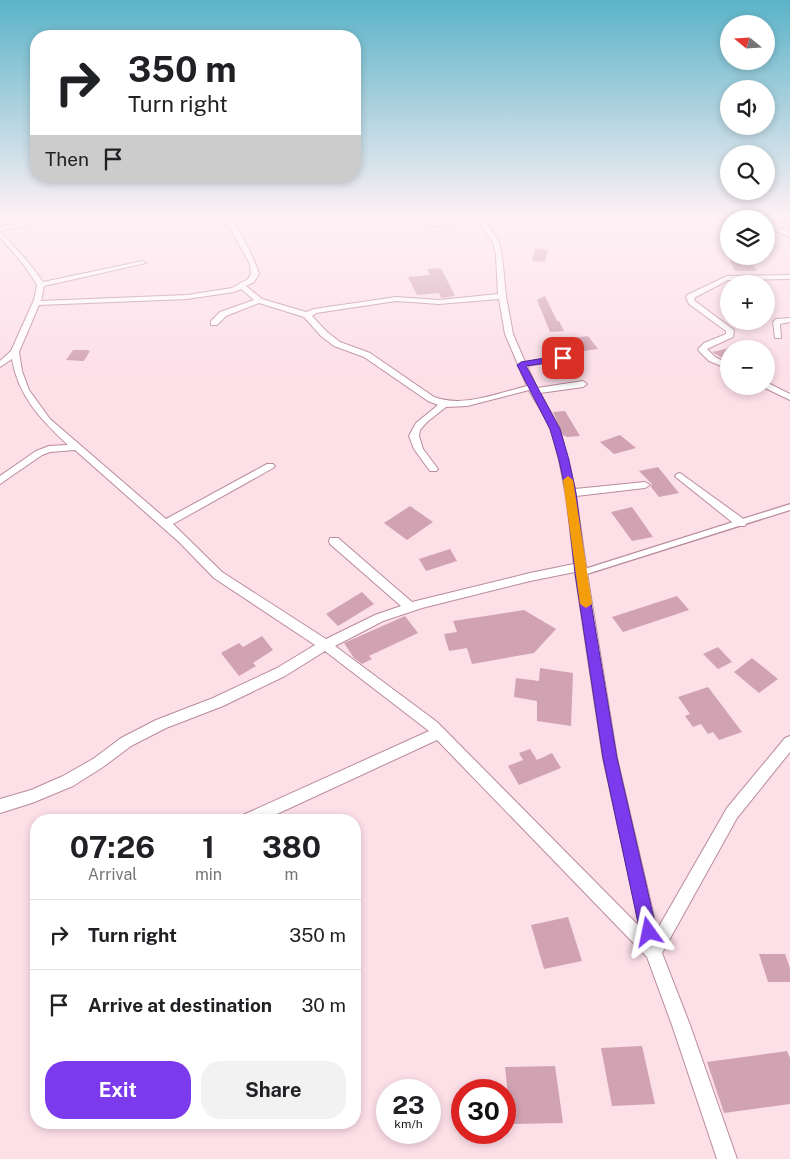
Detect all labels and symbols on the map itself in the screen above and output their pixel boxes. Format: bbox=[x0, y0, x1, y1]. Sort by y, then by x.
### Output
north arrow bbox=[720, 15, 775, 70]
pin bbox=[542, 337, 584, 379]
position arrow bbox=[622, 905, 674, 957]
speed limit sign: 30 bbox=[451, 1079, 516, 1144]

